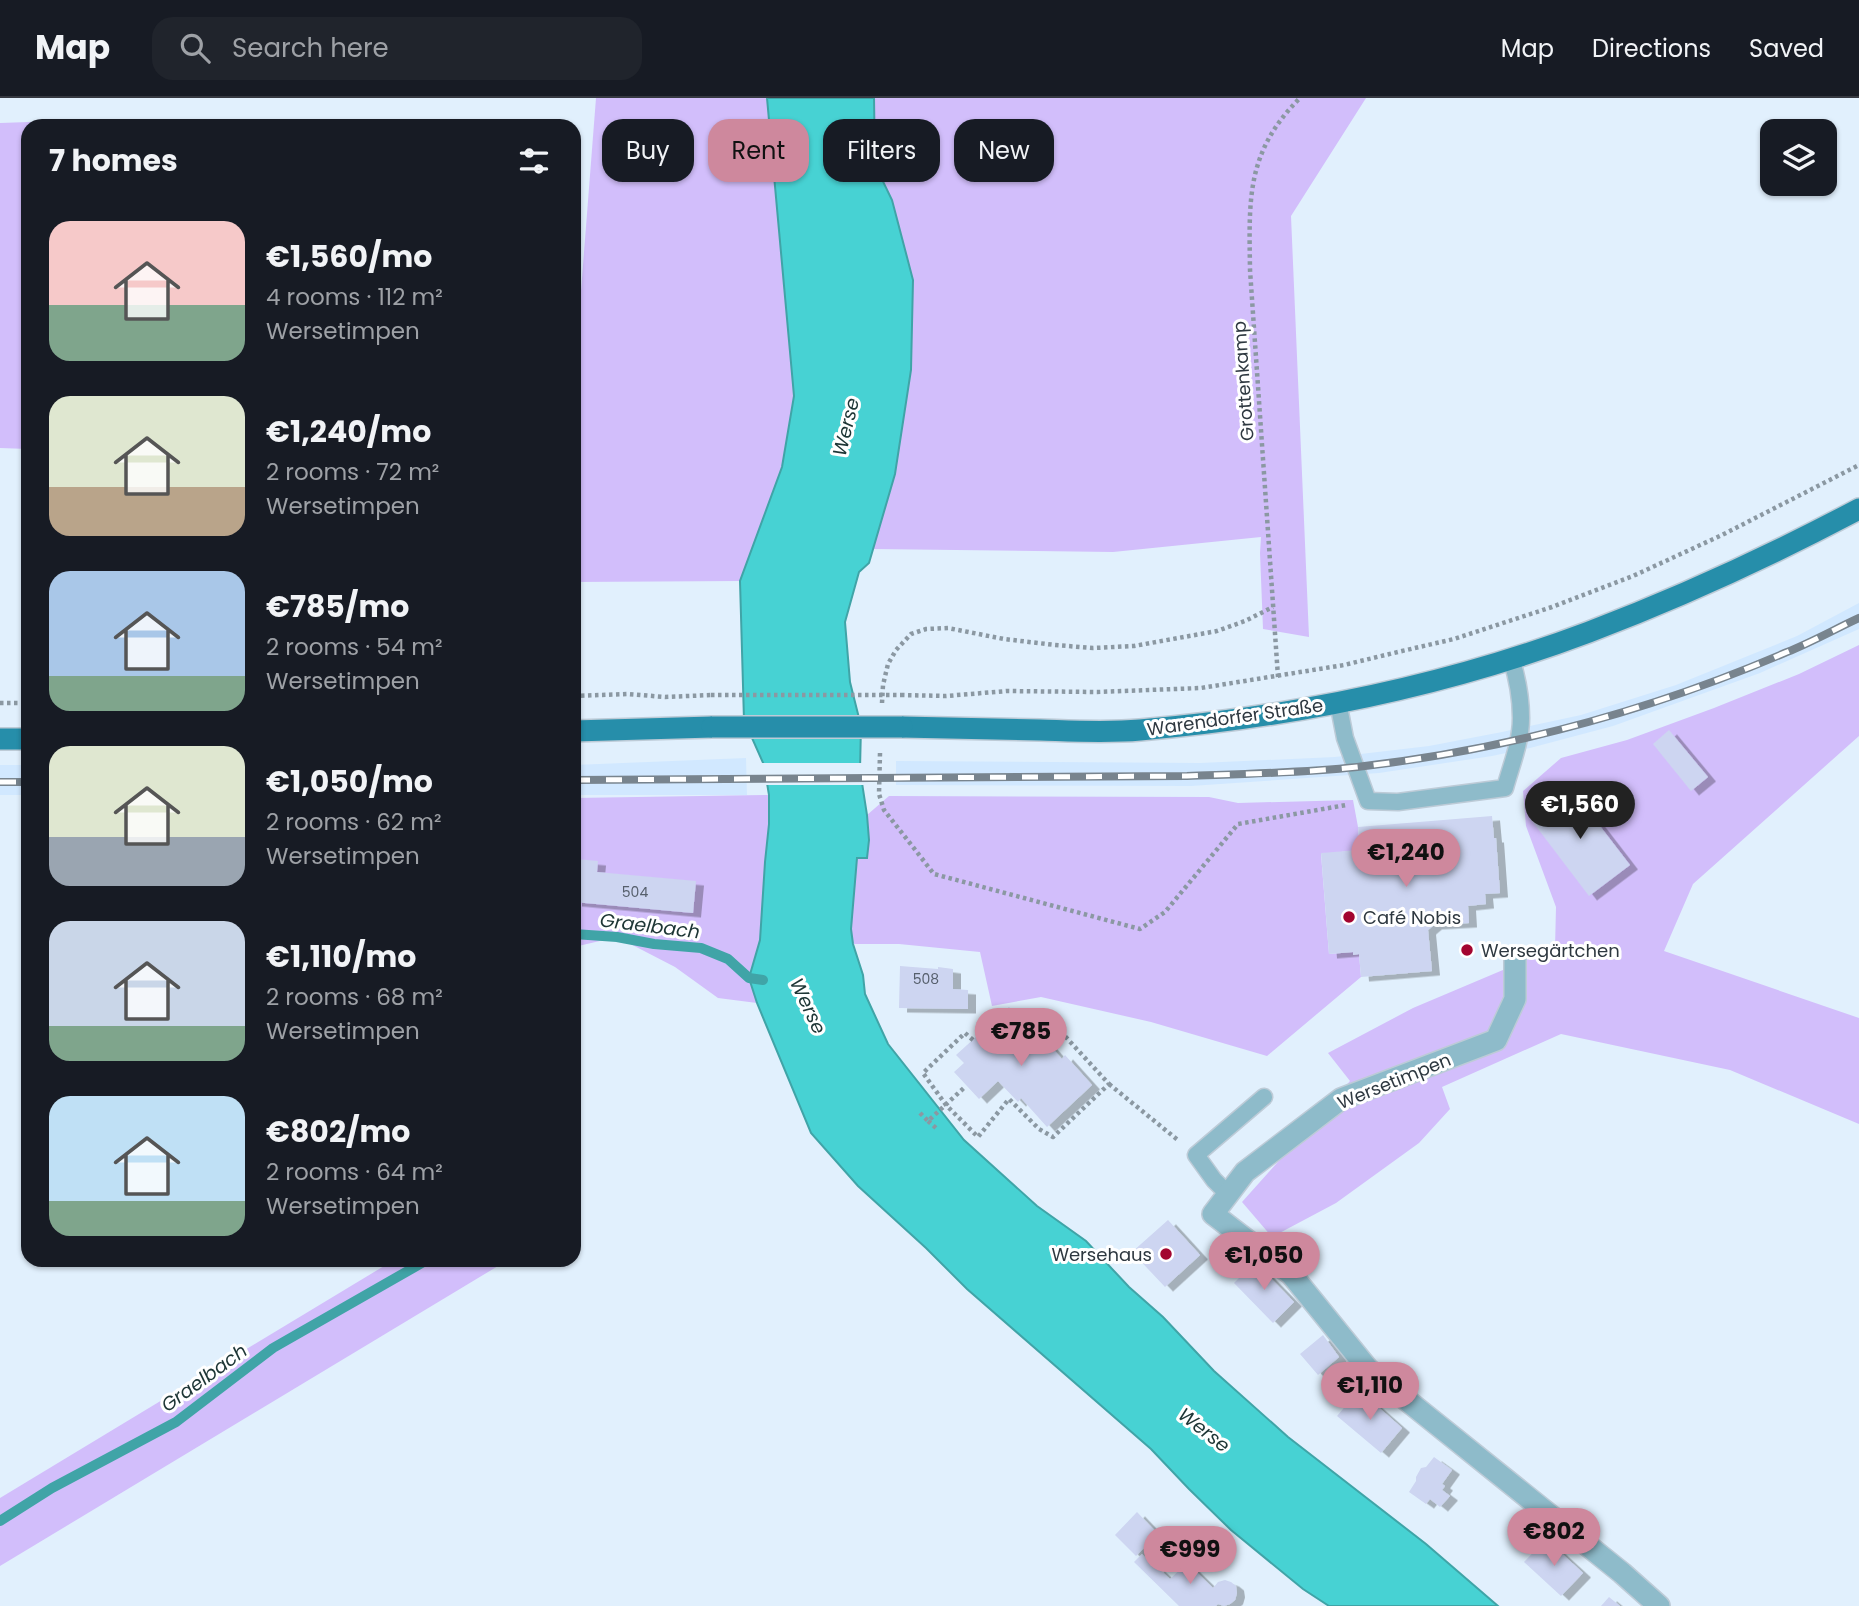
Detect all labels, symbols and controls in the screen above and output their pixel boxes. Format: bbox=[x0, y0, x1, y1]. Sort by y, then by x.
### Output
search box bbox=[152, 17, 642, 80]
text: Map bbox=[35, 24, 110, 71]
icon: search bbox=[176, 29, 214, 67]
text: Search here bbox=[232, 30, 389, 66]
text: Map bbox=[1501, 32, 1554, 65]
text: Directions bbox=[1592, 32, 1711, 65]
text: Saved bbox=[1749, 32, 1824, 65]
chip: Buy bbox=[602, 119, 694, 182]
chip: Rent bbox=[708, 119, 809, 182]
chip: Filters bbox=[823, 119, 940, 182]
chip: New bbox=[954, 119, 1054, 182]
map controls bbox=[1760, 119, 1837, 196]
button: layers bbox=[1760, 119, 1837, 196]
text: 7 homes bbox=[49, 139, 178, 182]
icon: filters bbox=[515, 142, 553, 180]
text: €1,560/mo bbox=[266, 235, 432, 278]
icon: home bbox=[105, 249, 189, 333]
text: 4 rooms · 112 m² bbox=[266, 281, 443, 313]
text: Wersetimpen bbox=[266, 315, 420, 347]
street label: Grottenkamp bbox=[1226, 320, 1260, 442]
water label: Werse bbox=[826, 395, 866, 459]
text: €1,240/mo bbox=[266, 410, 431, 453]
icon: home bbox=[105, 424, 189, 508]
text: 2 rooms · 72 m² bbox=[266, 456, 439, 488]
text: Wersetimpen bbox=[266, 490, 420, 522]
text: €785/mo bbox=[266, 585, 409, 628]
icon: home bbox=[105, 599, 189, 683]
text: 2 rooms · 54 m² bbox=[266, 631, 443, 663]
text: Wersetimpen bbox=[266, 665, 420, 697]
street label: Warendorfer Straße bbox=[1145, 692, 1325, 742]
text: €1,050/mo bbox=[266, 760, 433, 803]
icon: home bbox=[105, 774, 189, 858]
pin: €1,560 bbox=[1523, 782, 1637, 841]
text: €1,560 bbox=[1541, 788, 1619, 820]
text: 2 rooms · 62 m² bbox=[266, 806, 442, 838]
pin: €1,240 bbox=[1349, 830, 1463, 889]
text: €1,240 bbox=[1367, 836, 1445, 868]
text: Wersetimpen bbox=[266, 840, 420, 872]
house number: 504 bbox=[622, 882, 648, 902]
place label: Café Nobis bbox=[1363, 905, 1461, 930]
water label: Graelbach bbox=[598, 906, 702, 946]
marker: Café Nobis bbox=[1341, 909, 1357, 925]
text: €1,110/mo bbox=[266, 935, 416, 978]
place label: Wersegärtchen bbox=[1481, 938, 1620, 963]
marker: Wersegärtchen bbox=[1459, 942, 1475, 958]
icon: home bbox=[105, 949, 189, 1033]
house number: 508 bbox=[913, 969, 939, 989]
water label: Werse bbox=[783, 974, 833, 1039]
text: 2 rooms · 68 m² bbox=[266, 981, 443, 1013]
pin: €785 bbox=[980, 1009, 1062, 1068]
text: Wersetimpen bbox=[266, 1015, 420, 1047]
text: €785 bbox=[991, 1015, 1051, 1047]
street label: Wersetimpen bbox=[1334, 1047, 1454, 1115]
text: €802/mo bbox=[266, 1110, 410, 1153]
icon: home bbox=[105, 1124, 189, 1208]
text: 2 rooms · 64 m² bbox=[266, 1156, 443, 1188]
text: Wersetimpen bbox=[266, 1190, 420, 1222]
pin: €1,050 bbox=[1207, 1232, 1321, 1292]
text: €1,050 bbox=[1225, 1239, 1303, 1271]
place label: Wersehaus bbox=[1051, 1242, 1152, 1267]
marker: Wersehaus bbox=[1158, 1246, 1174, 1262]
water label: Graelbach bbox=[155, 1338, 253, 1418]
pin: €1,110 bbox=[1313, 1362, 1427, 1422]
text: €1,110 bbox=[1337, 1369, 1403, 1401]
water label: Werse bbox=[1172, 1401, 1236, 1459]
pin: €802 bbox=[1513, 1508, 1595, 1568]
text: €802 bbox=[1523, 1515, 1585, 1547]
pin: €999 bbox=[1149, 1526, 1231, 1586]
text: €999 bbox=[1160, 1533, 1220, 1565]

